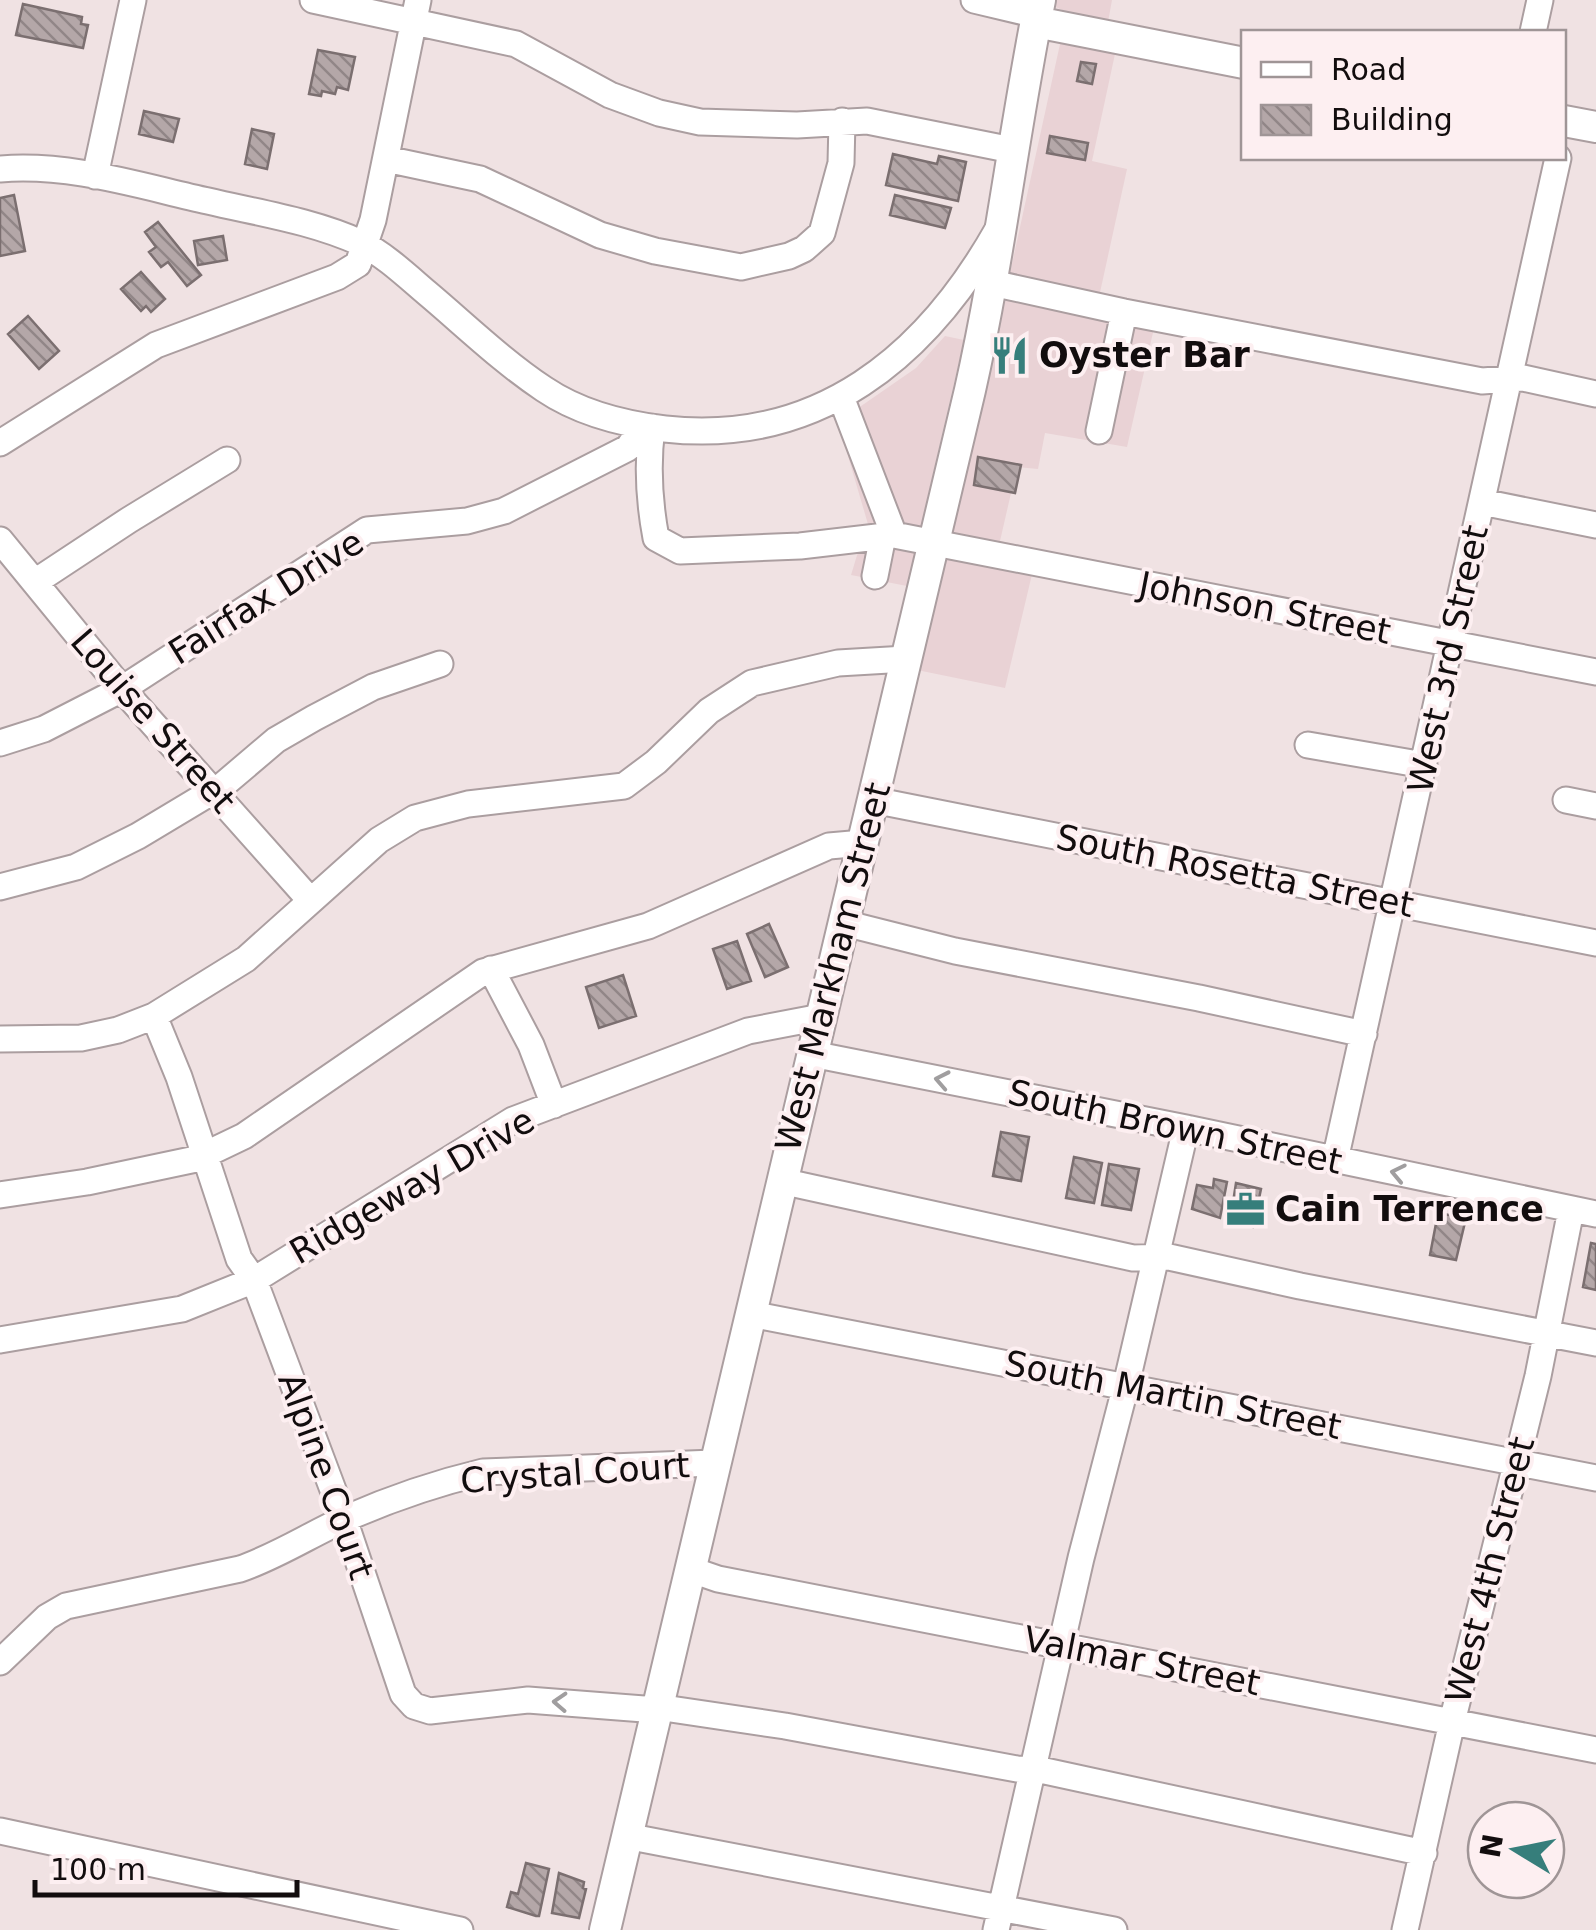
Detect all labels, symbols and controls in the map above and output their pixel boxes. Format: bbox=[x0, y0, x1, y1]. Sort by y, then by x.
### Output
legend bbox=[1241, 30, 1566, 160]
text: Road bbox=[1331, 52, 1406, 87]
text: Building bbox=[1331, 102, 1453, 137]
restaurant icon: Oyster Bar bbox=[988, 334, 1030, 376]
place label: Oyster Bar bbox=[1039, 335, 1251, 375]
street label: Fairfax Drive bbox=[162, 521, 370, 673]
street label: West 3rd Street bbox=[1400, 521, 1496, 797]
street label: Johnson Street bbox=[1134, 564, 1394, 652]
street label: Louise Street bbox=[63, 621, 243, 821]
street label: West Markham Street bbox=[768, 778, 898, 1156]
street label: South Rosetta Street bbox=[1053, 817, 1417, 925]
one-way arrow bbox=[934, 1070, 950, 1091]
street label: South Brown Street bbox=[1004, 1072, 1346, 1182]
street label: Ridgeway Drive bbox=[283, 1100, 541, 1272]
one-way arrow bbox=[1390, 1164, 1407, 1185]
office icon: Cain Terrence bbox=[1224, 1188, 1266, 1230]
place label: Cain Terrence bbox=[1275, 1189, 1544, 1229]
street label: South Martin Street bbox=[1001, 1343, 1345, 1447]
street label: Alpine Court bbox=[270, 1367, 382, 1585]
street label: West 4th Street bbox=[1438, 1433, 1542, 1707]
street label: Crystal Court bbox=[459, 1445, 691, 1501]
street label: Valmar Street bbox=[1020, 1618, 1264, 1704]
one-way arrow bbox=[551, 1692, 567, 1713]
north arrow bbox=[1466, 1800, 1566, 1900]
text: N bbox=[1474, 1831, 1510, 1860]
scale bar bbox=[35, 1835, 298, 1897]
text: 100 m bbox=[50, 1852, 146, 1887]

